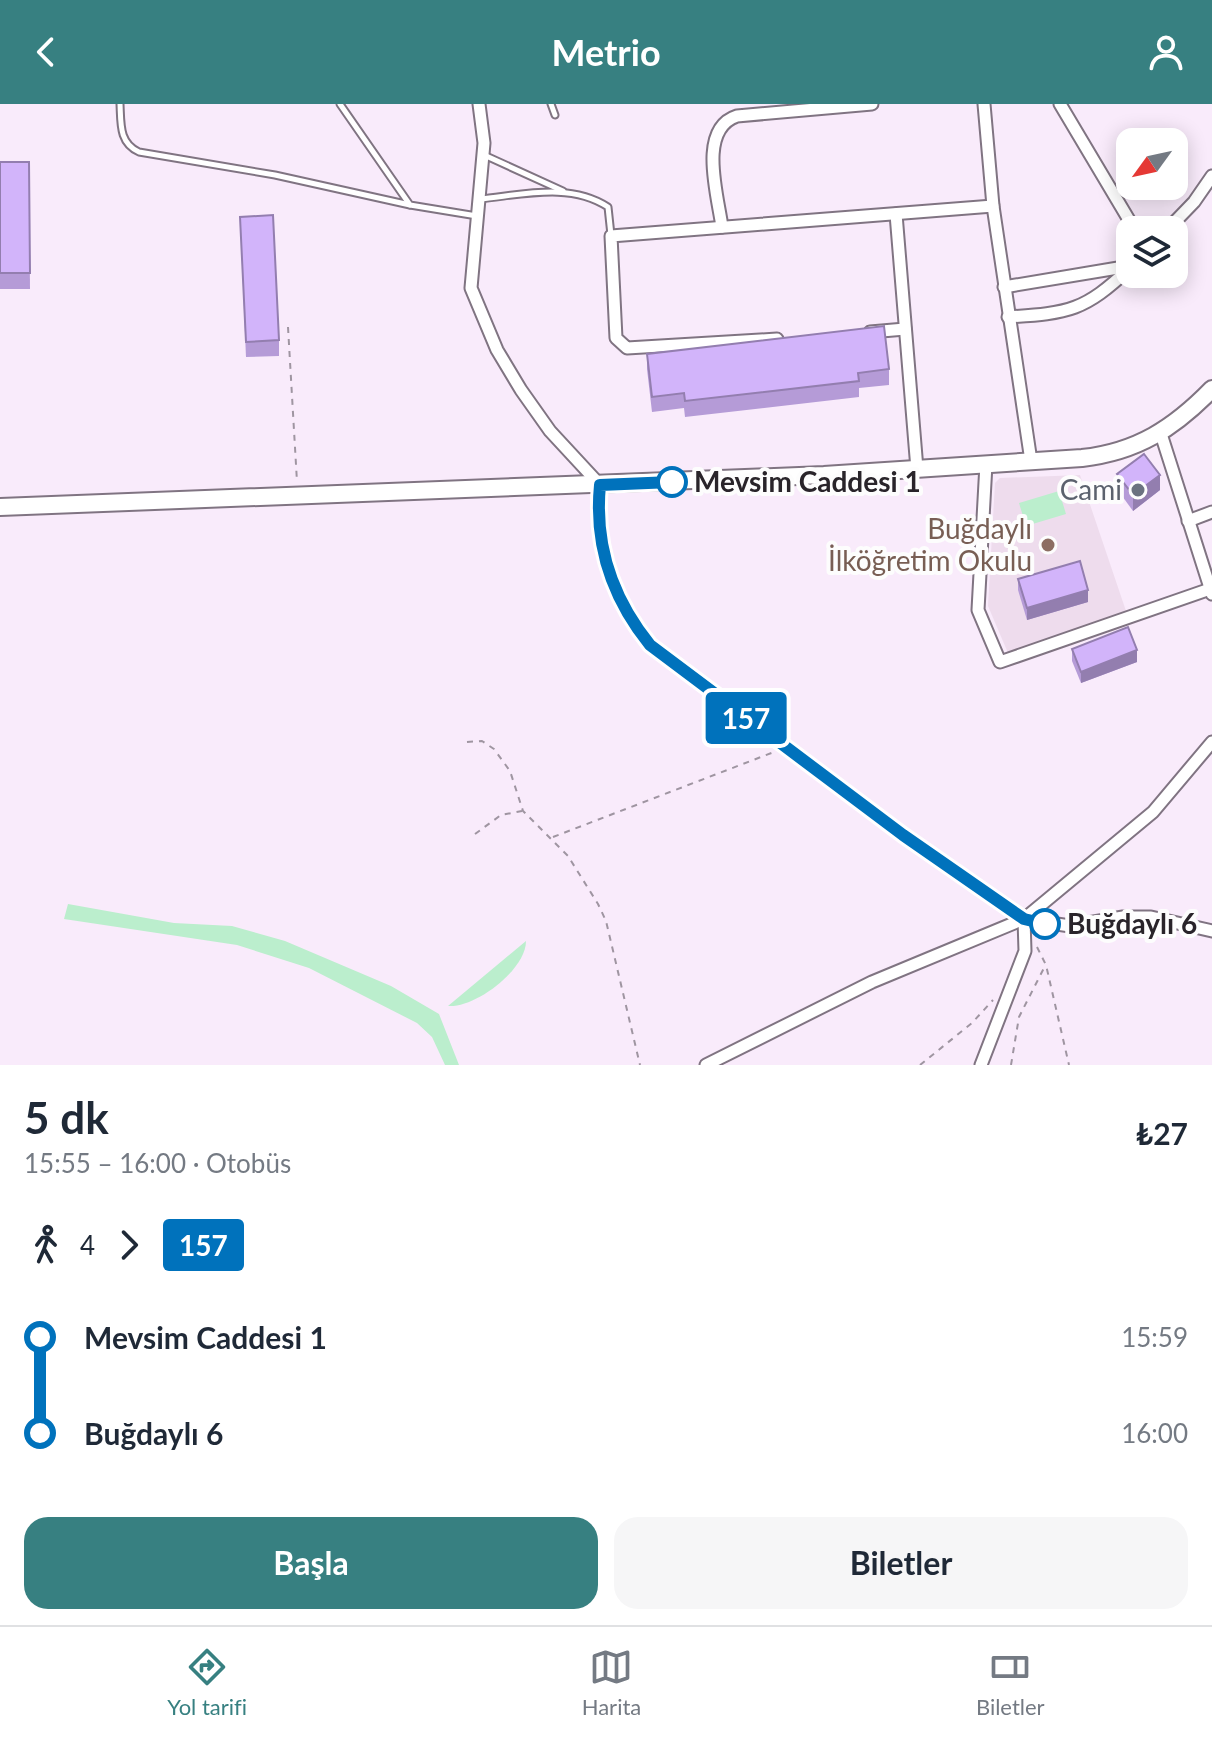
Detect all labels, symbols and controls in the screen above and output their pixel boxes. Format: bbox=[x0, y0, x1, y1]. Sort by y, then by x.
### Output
icon: back bbox=[24, 30, 68, 74]
text: Metrio bbox=[551, 30, 661, 74]
icon: person bbox=[1144, 30, 1188, 74]
north arrow bbox=[1116, 128, 1188, 200]
map controls bbox=[1116, 128, 1188, 288]
button: layers bbox=[1116, 216, 1188, 288]
place label: Mevsim Caddesi 1 bbox=[694, 464, 921, 498]
marker: Mevsim Caddesi 1 bbox=[657, 467, 687, 497]
place label: Cami bbox=[1060, 472, 1122, 506]
marker: Cami bbox=[1129, 481, 1147, 499]
place label: Buğdaylı İlköğretim Okulu bbox=[828, 511, 1032, 577]
marker: Buğdaylı İlköğretim Okulu bbox=[1039, 536, 1057, 554]
line badge: 157 bbox=[700, 692, 792, 744]
text: 157 bbox=[722, 701, 770, 735]
place label: Buğdaylı 6 bbox=[1067, 906, 1197, 940]
marker: Buğdaylı 6 bbox=[1030, 909, 1060, 939]
text: 5 dk bbox=[24, 1091, 109, 1143]
text: ₺27 bbox=[1136, 1115, 1188, 1151]
text: 15:55 – 16:00 · Otobüs bbox=[24, 1147, 291, 1179]
icon: walk bbox=[24, 1223, 68, 1267]
icon: forward bbox=[107, 1223, 151, 1267]
text: 157 bbox=[179, 1228, 228, 1262]
text: 4 bbox=[80, 1229, 95, 1261]
text: Mevsim Caddesi 1 bbox=[84, 1319, 327, 1355]
text: 15:59 bbox=[1121, 1321, 1188, 1353]
text: Buğdaylı 6 bbox=[84, 1415, 223, 1451]
text: 16:00 bbox=[1121, 1417, 1188, 1449]
button: Başla bbox=[24, 1517, 598, 1609]
button: Biletler bbox=[614, 1517, 1188, 1609]
tab: Yol tarifi bbox=[167, 1645, 247, 1720]
tab: Harita bbox=[582, 1645, 641, 1720]
tab: Biletler bbox=[976, 1645, 1045, 1720]

